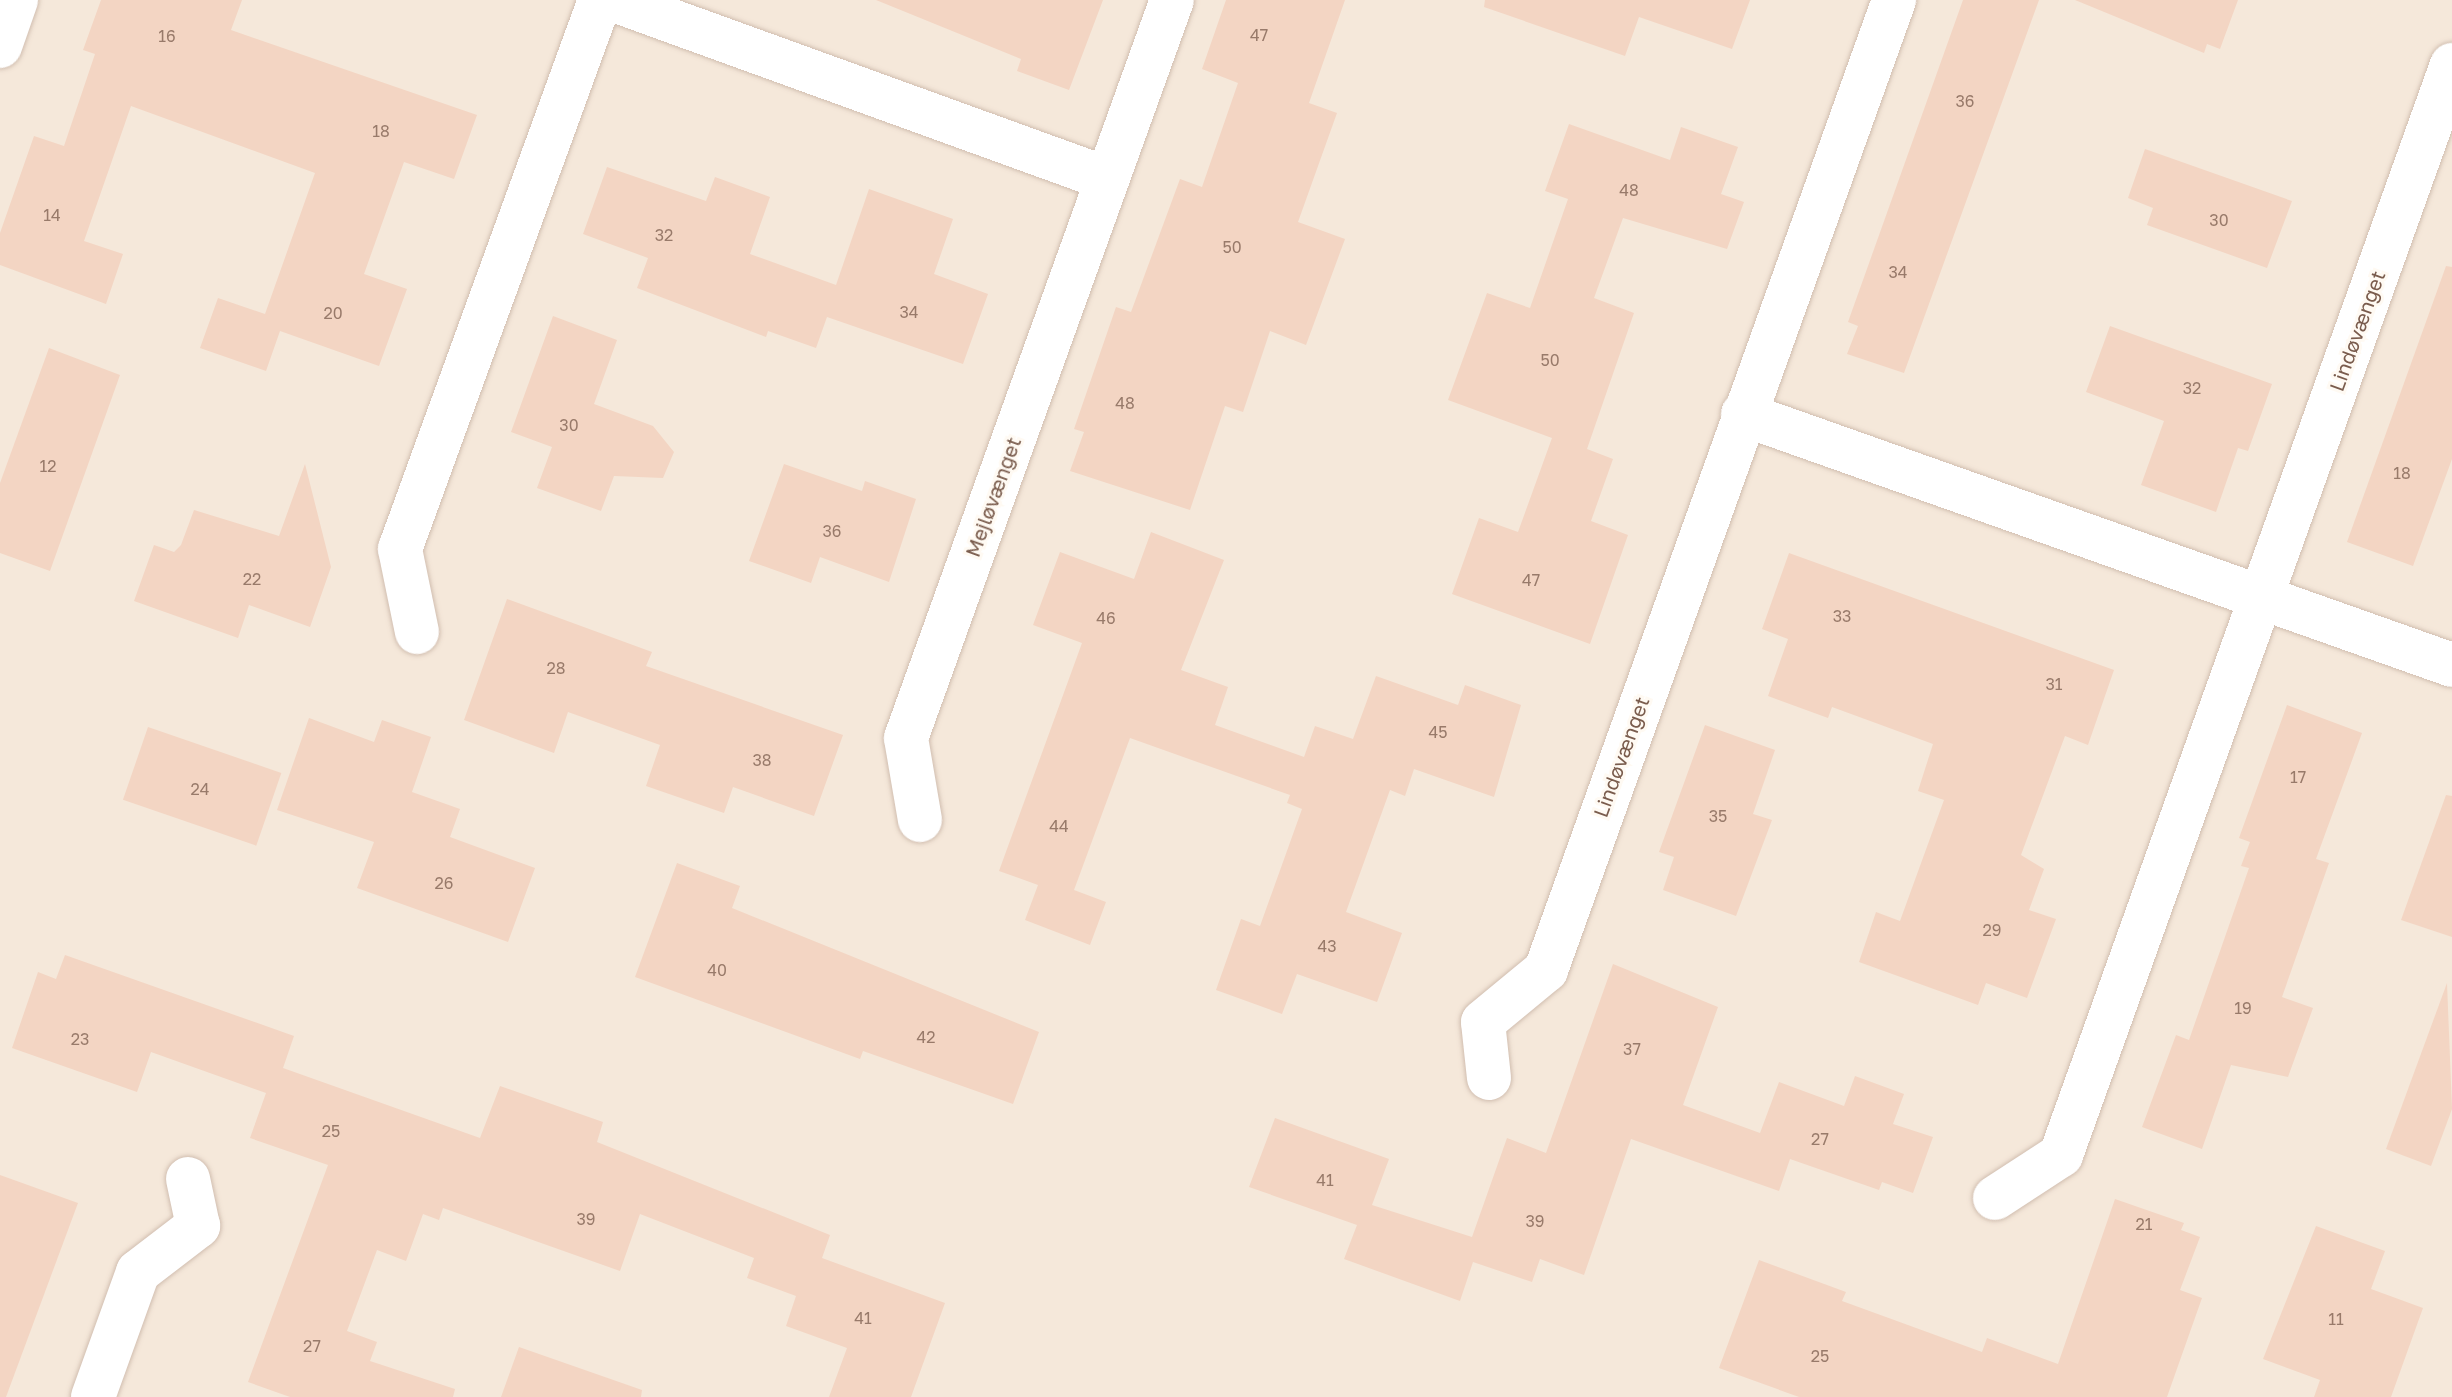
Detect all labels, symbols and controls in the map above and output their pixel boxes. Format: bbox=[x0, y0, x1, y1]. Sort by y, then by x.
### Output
house number: 47 bbox=[1250, 25, 1268, 45]
house number: 16 bbox=[158, 26, 176, 46]
house number: 36 bbox=[1955, 91, 1975, 111]
house number: 18 bbox=[372, 121, 390, 141]
house number: 48 bbox=[1619, 180, 1639, 200]
house number: 14 bbox=[43, 205, 61, 225]
house number: 30 bbox=[2209, 210, 2229, 230]
house number: 32 bbox=[655, 225, 673, 245]
house number: 50 bbox=[1222, 237, 1242, 257]
house number: 34 bbox=[1888, 262, 1908, 282]
street label: Lindøvænget bbox=[2324, 267, 2390, 395]
house number: 34 bbox=[899, 302, 919, 322]
house number: 20 bbox=[323, 303, 343, 323]
house number: 50 bbox=[1540, 350, 1560, 370]
house number: 32 bbox=[2183, 378, 2201, 398]
house number: 48 bbox=[1115, 393, 1135, 413]
house number: 30 bbox=[559, 415, 579, 435]
street label: Mejløvænget bbox=[960, 434, 1026, 560]
house number: 12 bbox=[39, 456, 57, 476]
house number: 18 bbox=[2393, 463, 2411, 483]
house number: 36 bbox=[822, 521, 842, 541]
house number: 22 bbox=[243, 569, 261, 589]
house number: 47 bbox=[1522, 570, 1540, 590]
house number: 33 bbox=[1833, 606, 1851, 626]
house number: 46 bbox=[1096, 608, 1116, 628]
house number: 28 bbox=[546, 658, 566, 678]
house number: 31 bbox=[2045, 674, 2063, 694]
street label: Lindøvænget bbox=[1588, 693, 1654, 821]
house number: 45 bbox=[1428, 722, 1448, 742]
house number: 38 bbox=[752, 750, 772, 770]
house number: 17 bbox=[2290, 767, 2306, 787]
house number: 24 bbox=[190, 779, 210, 799]
house number: 35 bbox=[1709, 806, 1727, 826]
house number: 44 bbox=[1049, 816, 1069, 836]
house number: 26 bbox=[435, 873, 453, 893]
house number: 29 bbox=[1983, 920, 2001, 940]
house number: 43 bbox=[1317, 936, 1337, 956]
house number: 40 bbox=[707, 960, 727, 980]
house number: 19 bbox=[2234, 998, 2252, 1018]
house number: 42 bbox=[916, 1027, 936, 1047]
house number: 23 bbox=[71, 1029, 89, 1049]
house number: 37 bbox=[1623, 1039, 1641, 1059]
house number: 25 bbox=[322, 1121, 340, 1141]
house number: 27 bbox=[1811, 1129, 1829, 1149]
house number: 41 bbox=[1316, 1170, 1334, 1190]
house number: 39 bbox=[576, 1209, 596, 1229]
house number: 39 bbox=[1525, 1211, 1545, 1231]
house number: 21 bbox=[2135, 1214, 2153, 1234]
house number: 41 bbox=[854, 1308, 872, 1328]
house number: 11 bbox=[2328, 1309, 2344, 1329]
house number: 27 bbox=[303, 1336, 321, 1356]
house number: 25 bbox=[1811, 1346, 1829, 1366]

